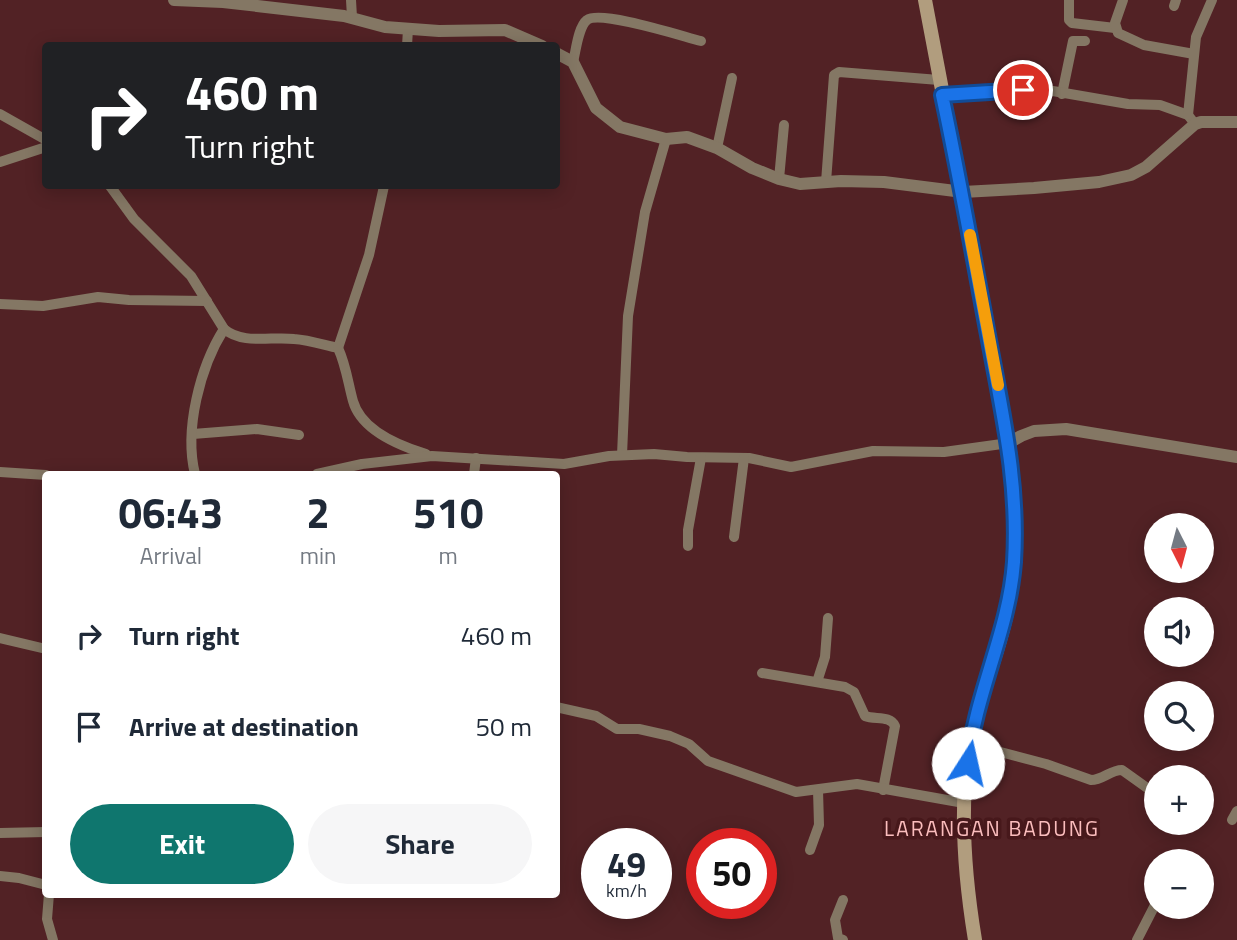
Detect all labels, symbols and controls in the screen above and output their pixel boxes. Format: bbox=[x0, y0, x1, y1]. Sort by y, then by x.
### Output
text: 460 m bbox=[185, 54, 319, 129]
pin bbox=[993, 60, 1053, 120]
icon: right bbox=[70, 70, 161, 161]
icon: arrive bbox=[1004, 71, 1042, 109]
text: Turn right bbox=[185, 122, 314, 170]
text: 06:43 bbox=[118, 480, 223, 544]
text: 2 bbox=[306, 480, 330, 544]
text: 510 bbox=[413, 480, 483, 544]
north arrow bbox=[1144, 513, 1214, 583]
map controls bbox=[1144, 513, 1214, 919]
text: Arrival bbox=[140, 538, 202, 573]
text: min bbox=[300, 538, 336, 573]
text: m bbox=[439, 538, 458, 573]
button: sound bbox=[1144, 597, 1214, 667]
text: Turn right bbox=[129, 616, 240, 655]
text: 460 m bbox=[461, 616, 532, 655]
icon: right bbox=[70, 617, 108, 655]
button: search bbox=[1144, 681, 1214, 751]
text: Arrive at destination bbox=[129, 707, 359, 746]
text: 50 m bbox=[475, 707, 532, 746]
icon: arrive bbox=[70, 708, 108, 746]
position arrow bbox=[931, 726, 1005, 800]
button: + bbox=[1144, 765, 1214, 835]
button: Exit bbox=[70, 804, 294, 884]
button: Share bbox=[308, 804, 532, 884]
district label: LARANGAN BADUNG bbox=[884, 812, 1100, 844]
speed limit sign: 50 bbox=[686, 828, 777, 919]
text: 49 bbox=[607, 837, 646, 891]
button: − bbox=[1144, 849, 1214, 919]
text: km/h bbox=[606, 877, 647, 904]

